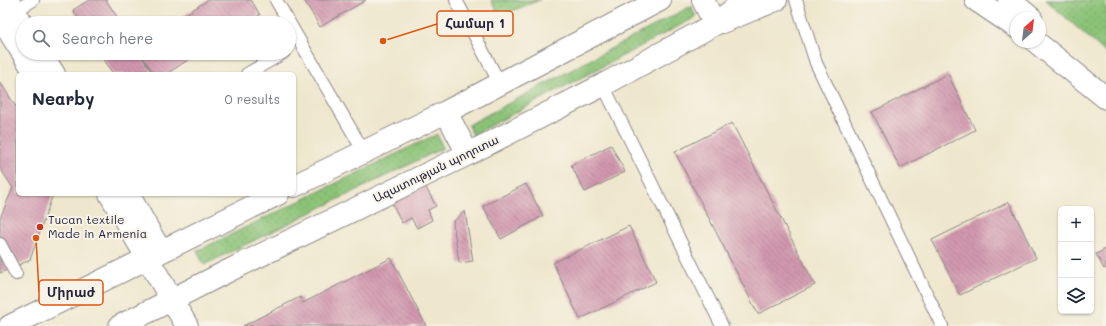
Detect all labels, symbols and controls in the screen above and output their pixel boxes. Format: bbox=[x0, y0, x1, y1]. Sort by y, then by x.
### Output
callout: Համար 1 bbox=[437, 11, 513, 36]
north arrow bbox=[1010, 12, 1046, 48]
text: Համար 1 bbox=[445, 14, 505, 31]
search box bbox=[16, 16, 296, 60]
icon: search bbox=[30, 27, 52, 49]
text: Search here bbox=[62, 28, 153, 48]
text: Nearby bbox=[32, 87, 94, 109]
text: 0 results bbox=[225, 90, 280, 107]
street label: Ազատության պողոտա bbox=[370, 131, 501, 206]
map controls bbox=[1058, 206, 1094, 314]
button: + bbox=[1058, 206, 1094, 242]
place label: Tucan textile Made in Armenia bbox=[48, 211, 147, 241]
marker: Tucan textile Made in Armenia bbox=[35, 222, 45, 232]
button: − bbox=[1058, 242, 1094, 278]
button: layers bbox=[1058, 278, 1094, 314]
callout: Միրաժ bbox=[39, 280, 103, 305]
text: Միրաժ bbox=[47, 283, 96, 300]

